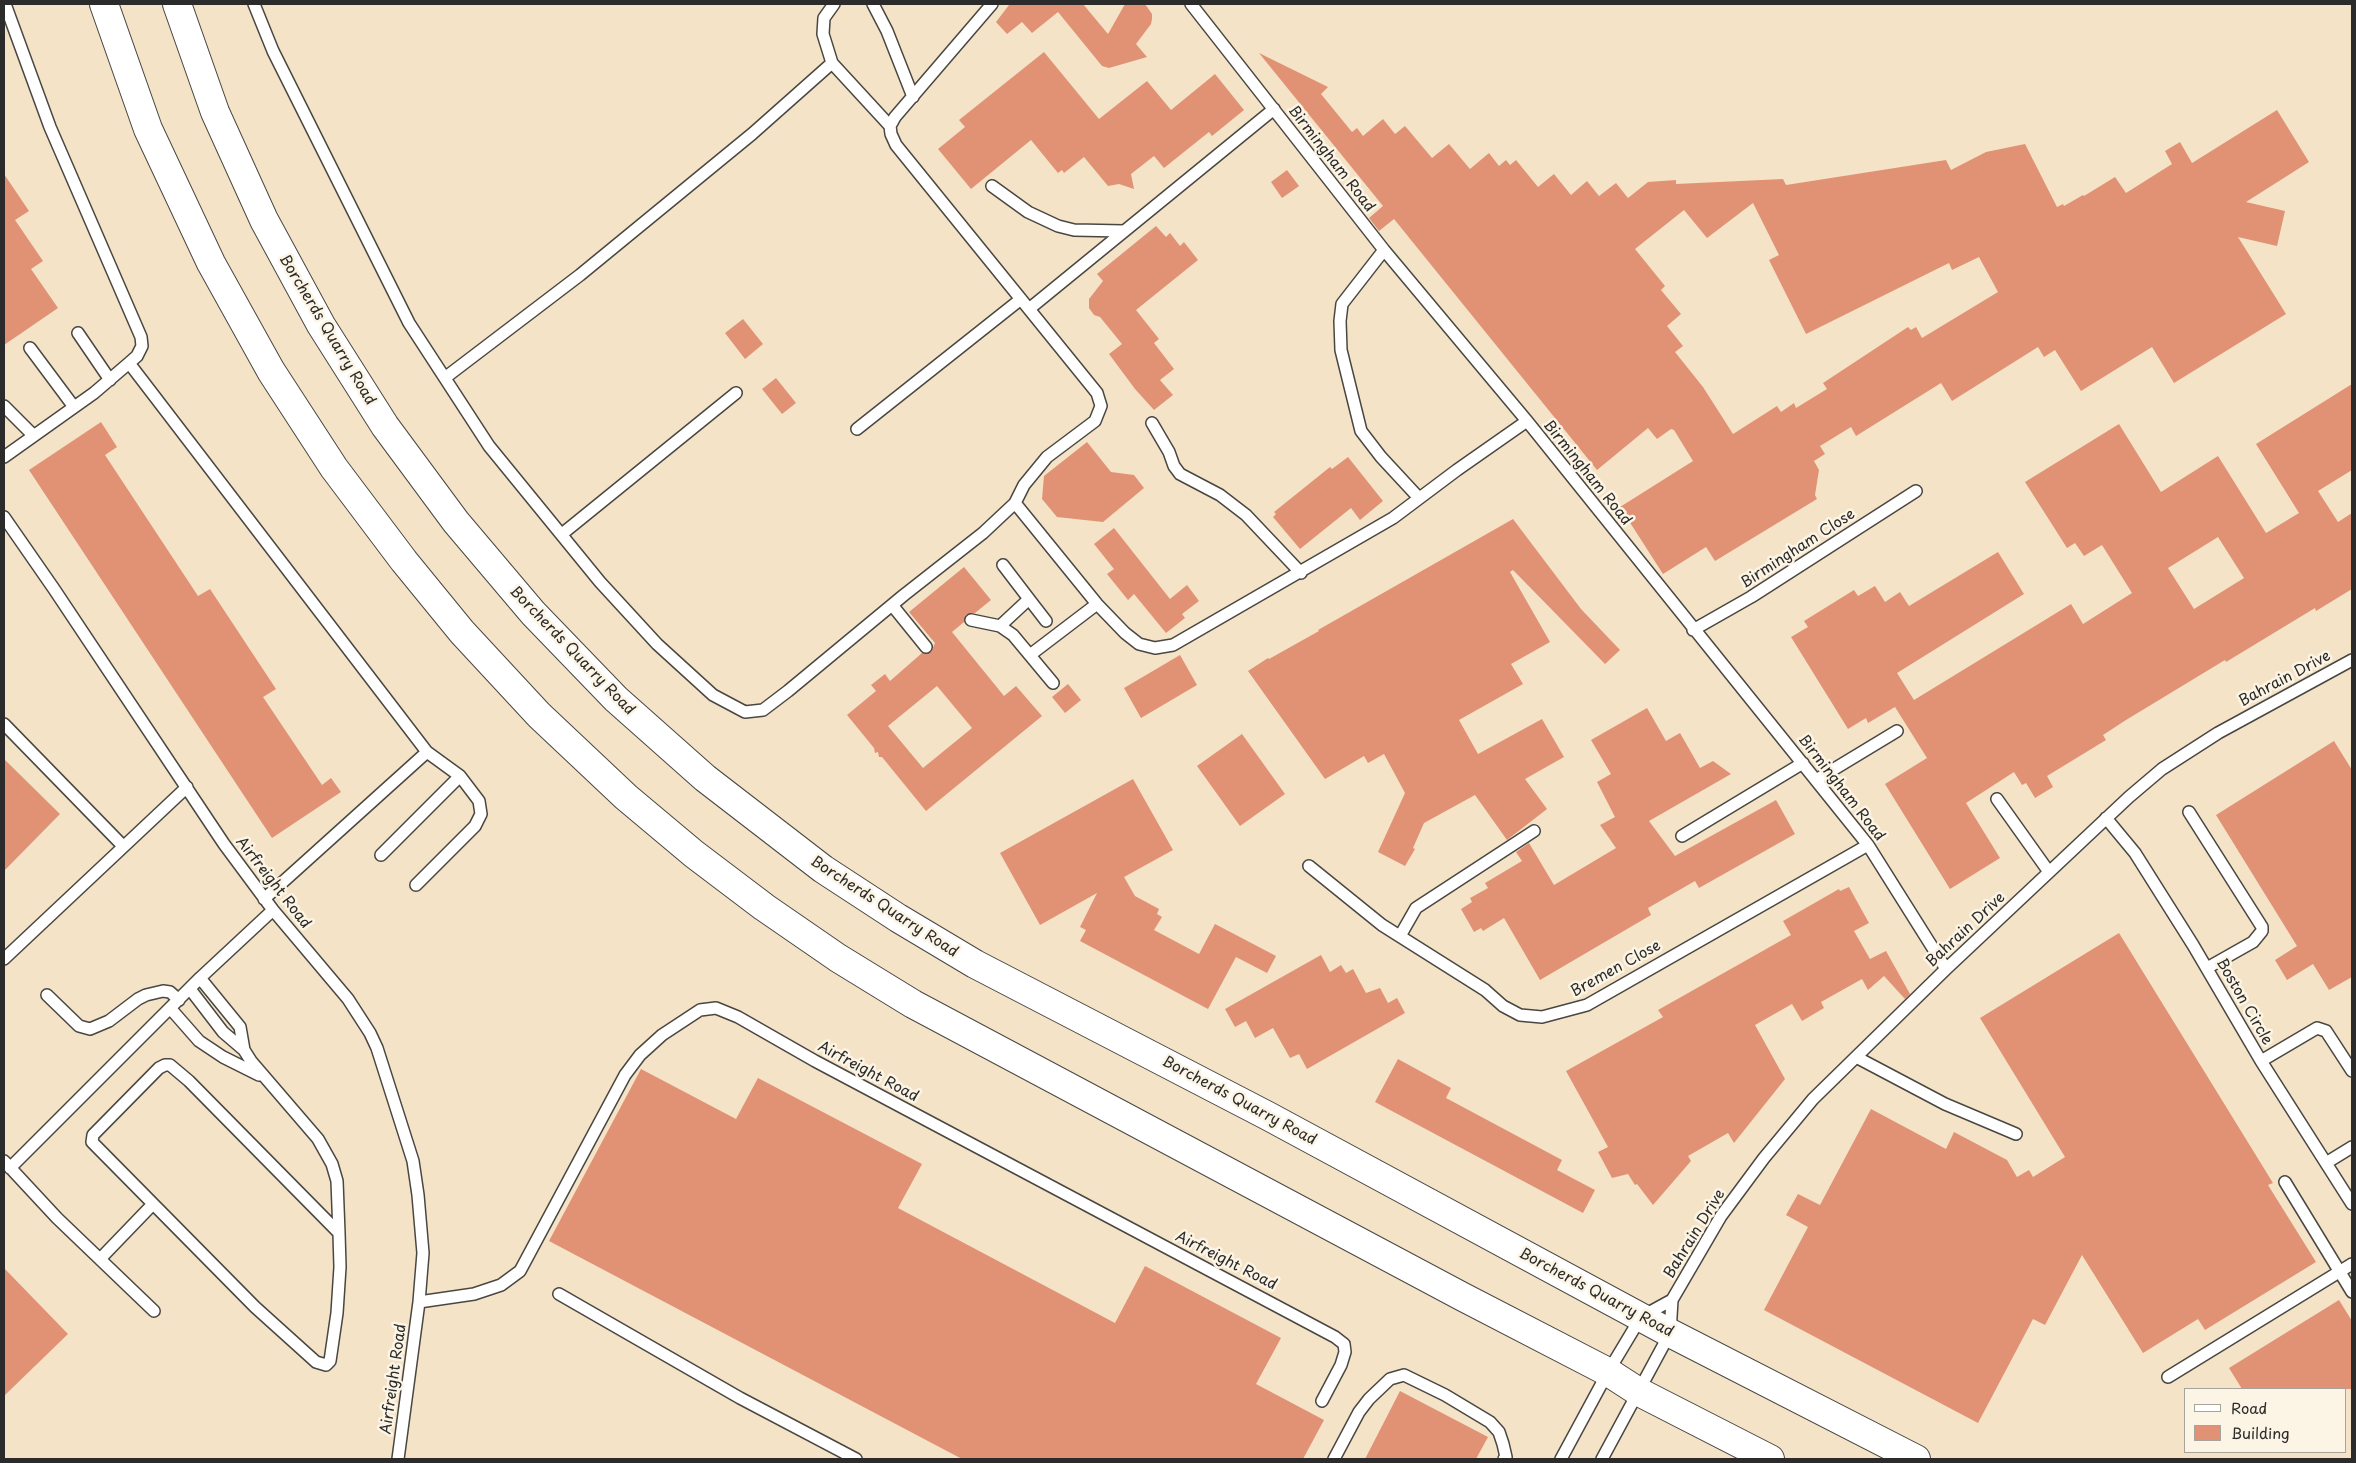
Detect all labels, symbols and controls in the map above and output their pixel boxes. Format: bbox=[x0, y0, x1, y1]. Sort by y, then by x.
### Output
street label: Birmingham Road bbox=[1284, 102, 1378, 216]
street label: Borcherds Quarry Road bbox=[275, 251, 379, 409]
street label: Birmingham Road bbox=[1539, 417, 1635, 529]
street label: Birmingham Close bbox=[1737, 505, 1859, 593]
street label: Borcherds Quarry Road bbox=[506, 583, 638, 719]
street label: Bahrain Drive bbox=[2236, 647, 2334, 711]
street label: Birmingham Road bbox=[1794, 731, 1888, 845]
street label: Airfreight Road bbox=[232, 834, 314, 932]
street label: Borcherds Quarry Road bbox=[807, 852, 961, 962]
street label: Bahrain Drive bbox=[1923, 889, 2009, 971]
street label: Bremen Close bbox=[1568, 937, 1664, 1001]
street label: Boston Circle bbox=[2212, 955, 2276, 1049]
street label: Airfreight Road bbox=[815, 1038, 921, 1106]
street label: Borcherds Quarry Road bbox=[1159, 1053, 1319, 1149]
street label: Bahrain Drive bbox=[1661, 1186, 1729, 1282]
street label: Airfreight Road bbox=[1172, 1228, 1280, 1294]
street label: Borcherds Quarry Road bbox=[1516, 1245, 1676, 1341]
street label: Airfreight Road bbox=[377, 1323, 411, 1435]
legend bbox=[2184, 1388, 2346, 1453]
text: Road bbox=[2231, 1396, 2267, 1419]
text: Building bbox=[2231, 1421, 2290, 1444]

